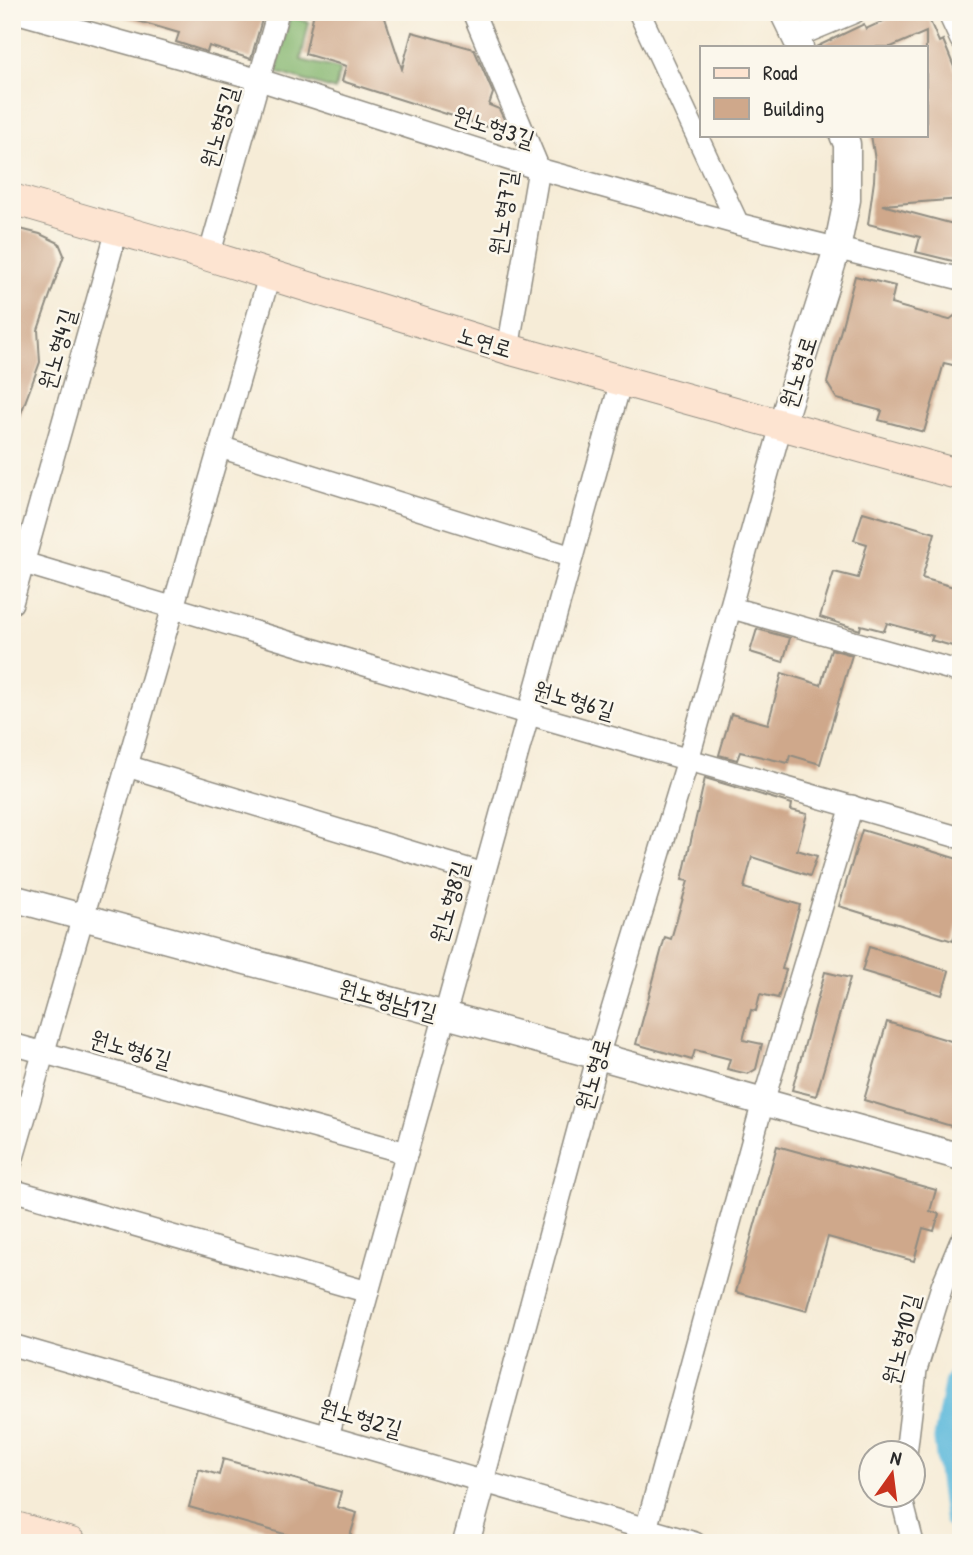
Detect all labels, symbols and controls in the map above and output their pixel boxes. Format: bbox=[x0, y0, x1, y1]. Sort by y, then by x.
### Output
legend bbox=[700, 46, 928, 136]
text: Road bbox=[763, 58, 797, 87]
street label: 원노형5길 bbox=[192, 82, 245, 171]
text: Building bbox=[763, 94, 824, 123]
street label: 원노형3길 bbox=[449, 99, 539, 154]
street label: 원노형7길 bbox=[481, 168, 524, 257]
street label: 원노형4길 bbox=[30, 305, 83, 393]
street label: 노연로 bbox=[454, 319, 516, 364]
street label: 원노형로 bbox=[771, 332, 824, 412]
street label: 원노형6길 bbox=[530, 673, 618, 726]
street label: 원노형8길 bbox=[422, 857, 475, 947]
street label: 원노형남1길 bbox=[335, 971, 441, 1028]
street label: 원노형6길 bbox=[87, 1022, 175, 1075]
street label: 원노형로 bbox=[567, 1034, 618, 1114]
street label: 원노형10길 bbox=[874, 1290, 927, 1388]
street label: 원노형2길 bbox=[316, 1391, 406, 1444]
north arrow bbox=[858, 1440, 928, 1510]
text: N bbox=[888, 1444, 904, 1471]

